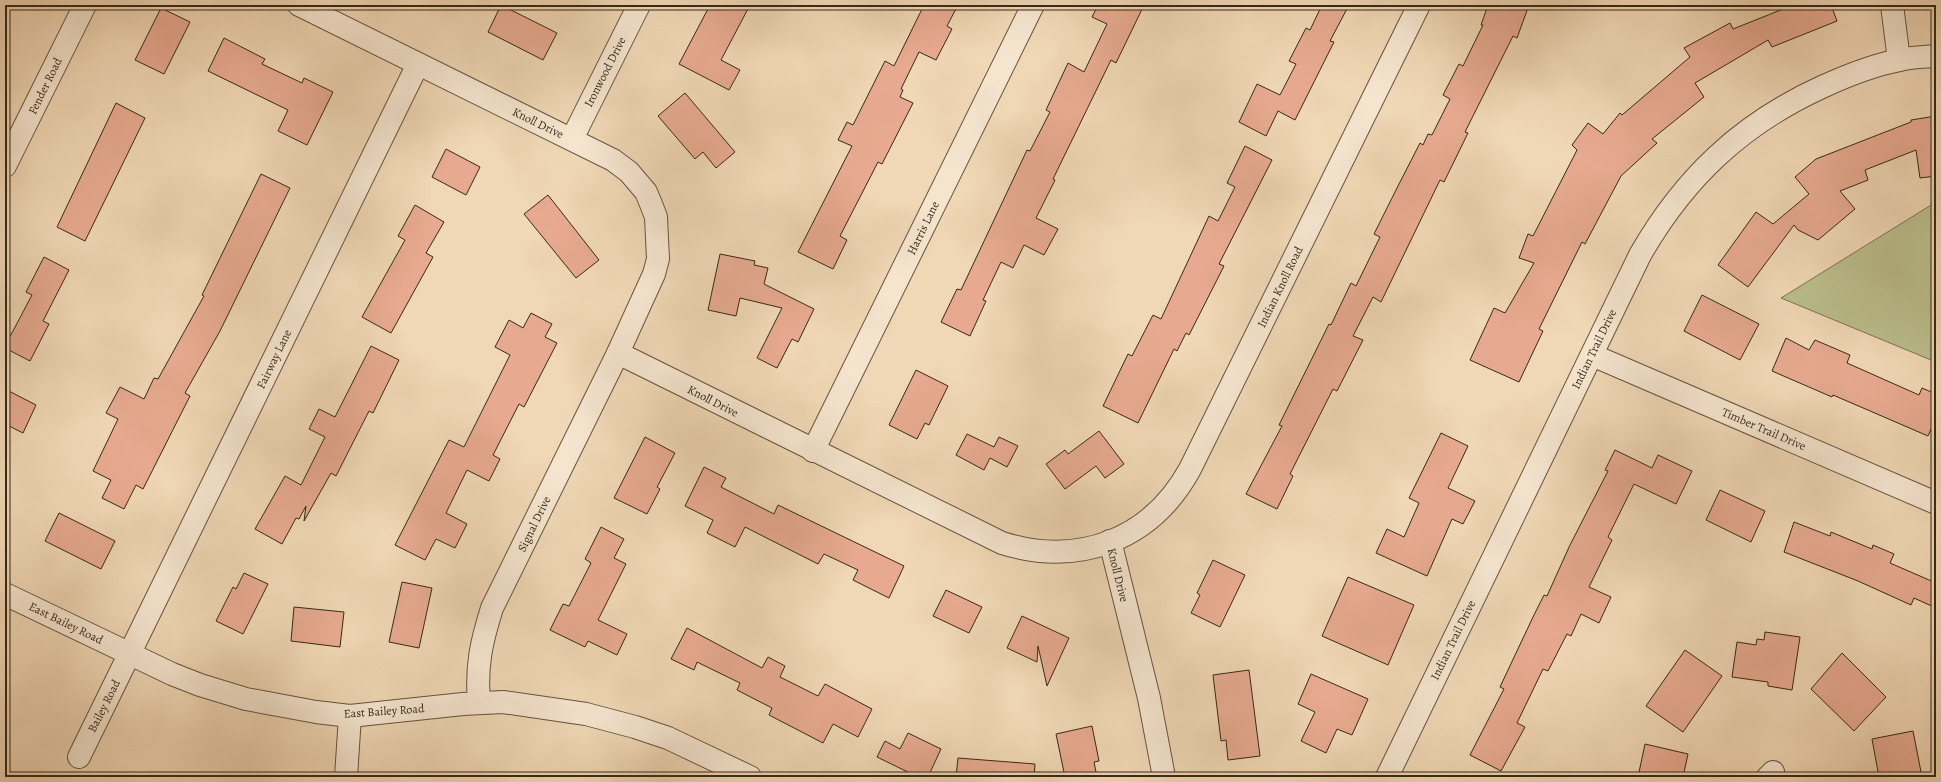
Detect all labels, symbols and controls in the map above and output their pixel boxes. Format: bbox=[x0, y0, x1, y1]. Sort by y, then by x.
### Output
street label: Ironwood Drive bbox=[580, 34, 630, 110]
street label: Fender Road bbox=[24, 54, 66, 117]
street label: Knoll Drive bbox=[510, 104, 566, 142]
street label: Harris Lane bbox=[903, 199, 943, 257]
street label: Indian Knoll Road bbox=[1253, 243, 1307, 330]
street label: Indian Trail Drive bbox=[1568, 306, 1620, 392]
street label: Fairway Lane bbox=[253, 327, 295, 391]
street label: Knoll Drive bbox=[685, 381, 741, 421]
street label: Timber Trail Drive bbox=[1719, 404, 1809, 454]
street label: Signal Drive bbox=[514, 494, 554, 554]
street label: Knoll Drive bbox=[1104, 546, 1132, 604]
street label: Indian Trail Drive bbox=[1427, 597, 1479, 683]
street label: East Bailey Road bbox=[26, 598, 106, 648]
street label: Bailey Road bbox=[84, 676, 124, 735]
street label: East Bailey Road bbox=[343, 700, 425, 722]

